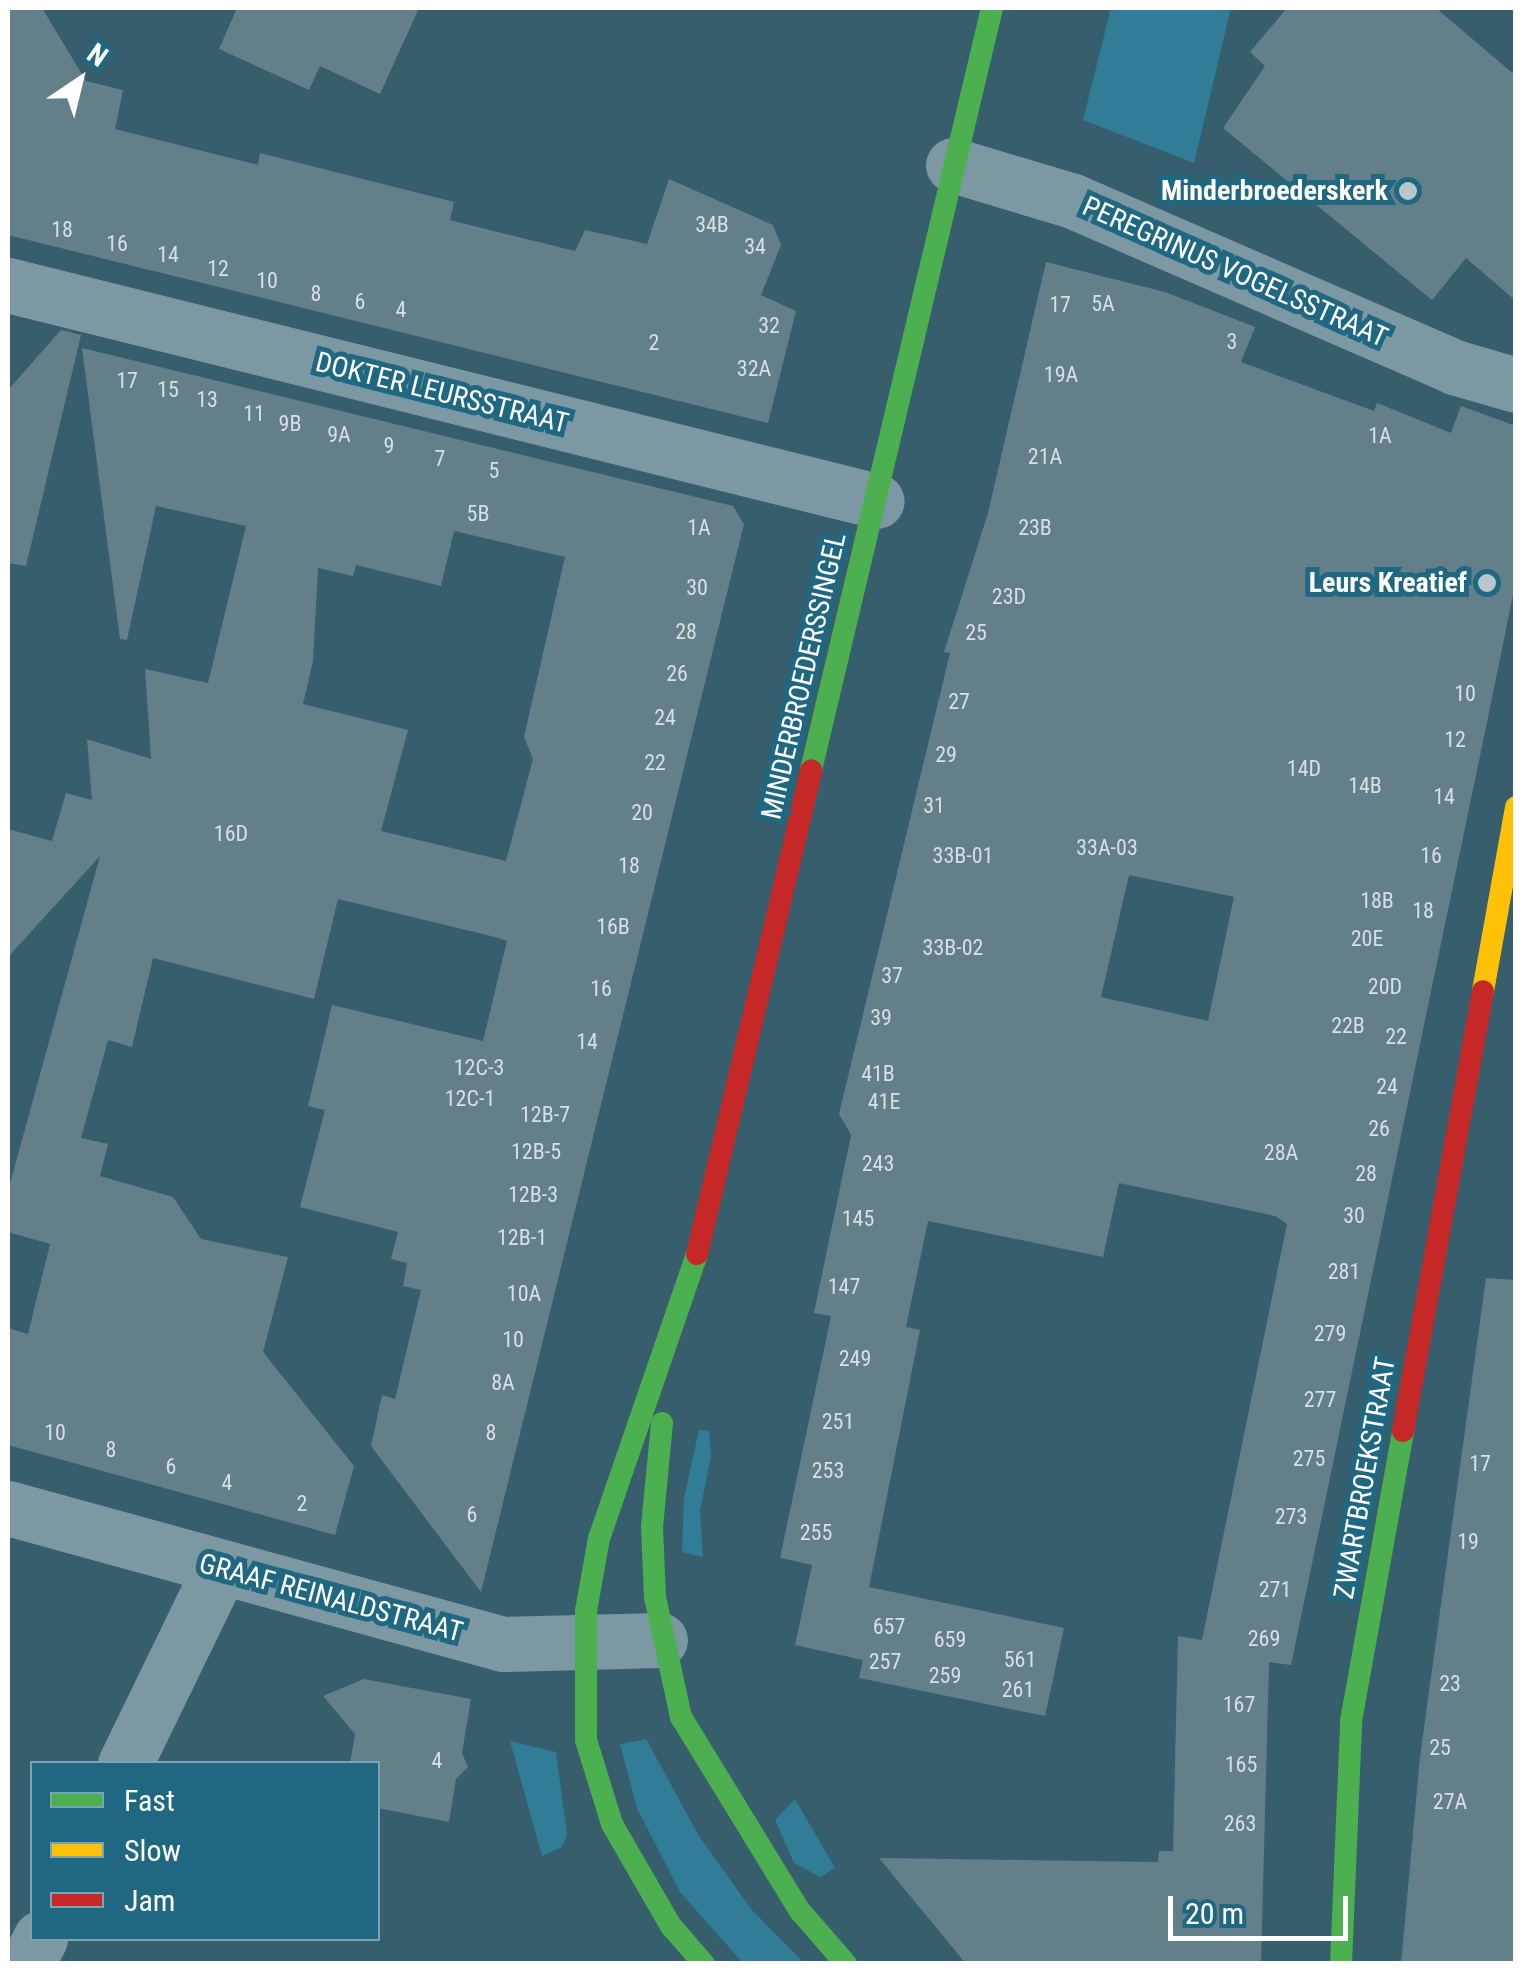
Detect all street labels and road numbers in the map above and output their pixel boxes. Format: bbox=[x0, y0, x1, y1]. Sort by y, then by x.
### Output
street label: PEREGRINUS VOGELSSTRAAT bbox=[1077, 189, 1393, 355]
street label: DOKTER LEURSSTRAAT bbox=[312, 345, 572, 441]
street label: MINDERBROEDERSSINGEL bbox=[755, 529, 853, 823]
street label: ZWARTBROEKSTRAAT bbox=[1327, 1354, 1403, 1602]
street label: GRAAF REINALDSTRAAT bbox=[196, 1547, 466, 1649]

